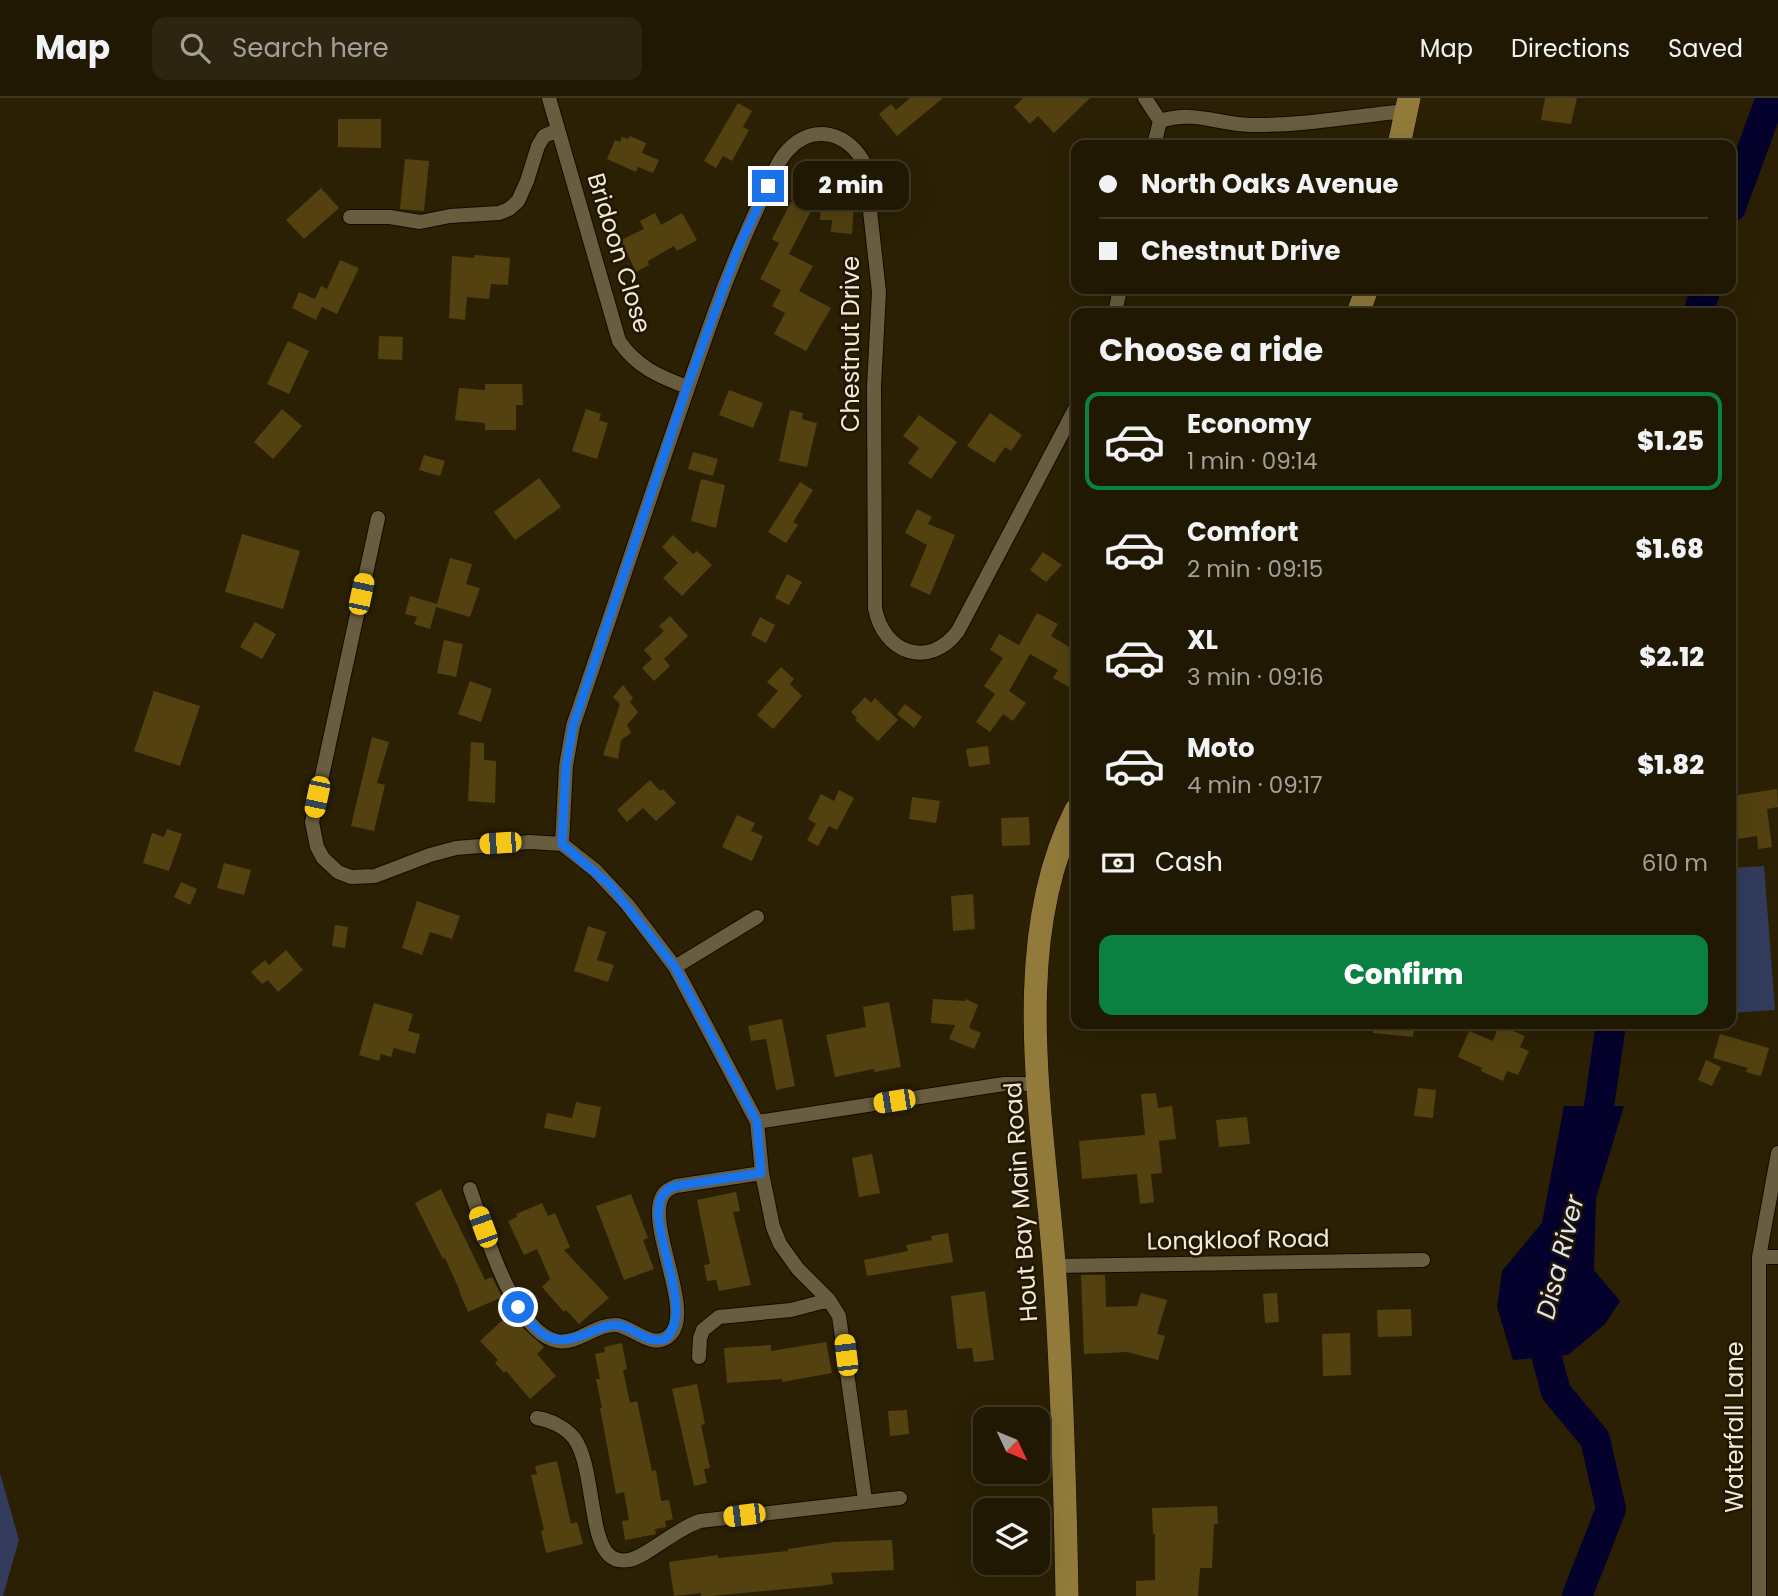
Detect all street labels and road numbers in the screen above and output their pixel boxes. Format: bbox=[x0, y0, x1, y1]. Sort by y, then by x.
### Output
street label: Bridoon Close bbox=[580, 169, 659, 337]
street label: Chestnut Drive bbox=[834, 256, 867, 432]
street label: Hout Bay Main Road bbox=[996, 1081, 1045, 1323]
street label: Longkloof Road bbox=[1146, 1221, 1330, 1258]
street label: Waterfall Lane bbox=[1718, 1341, 1751, 1513]

